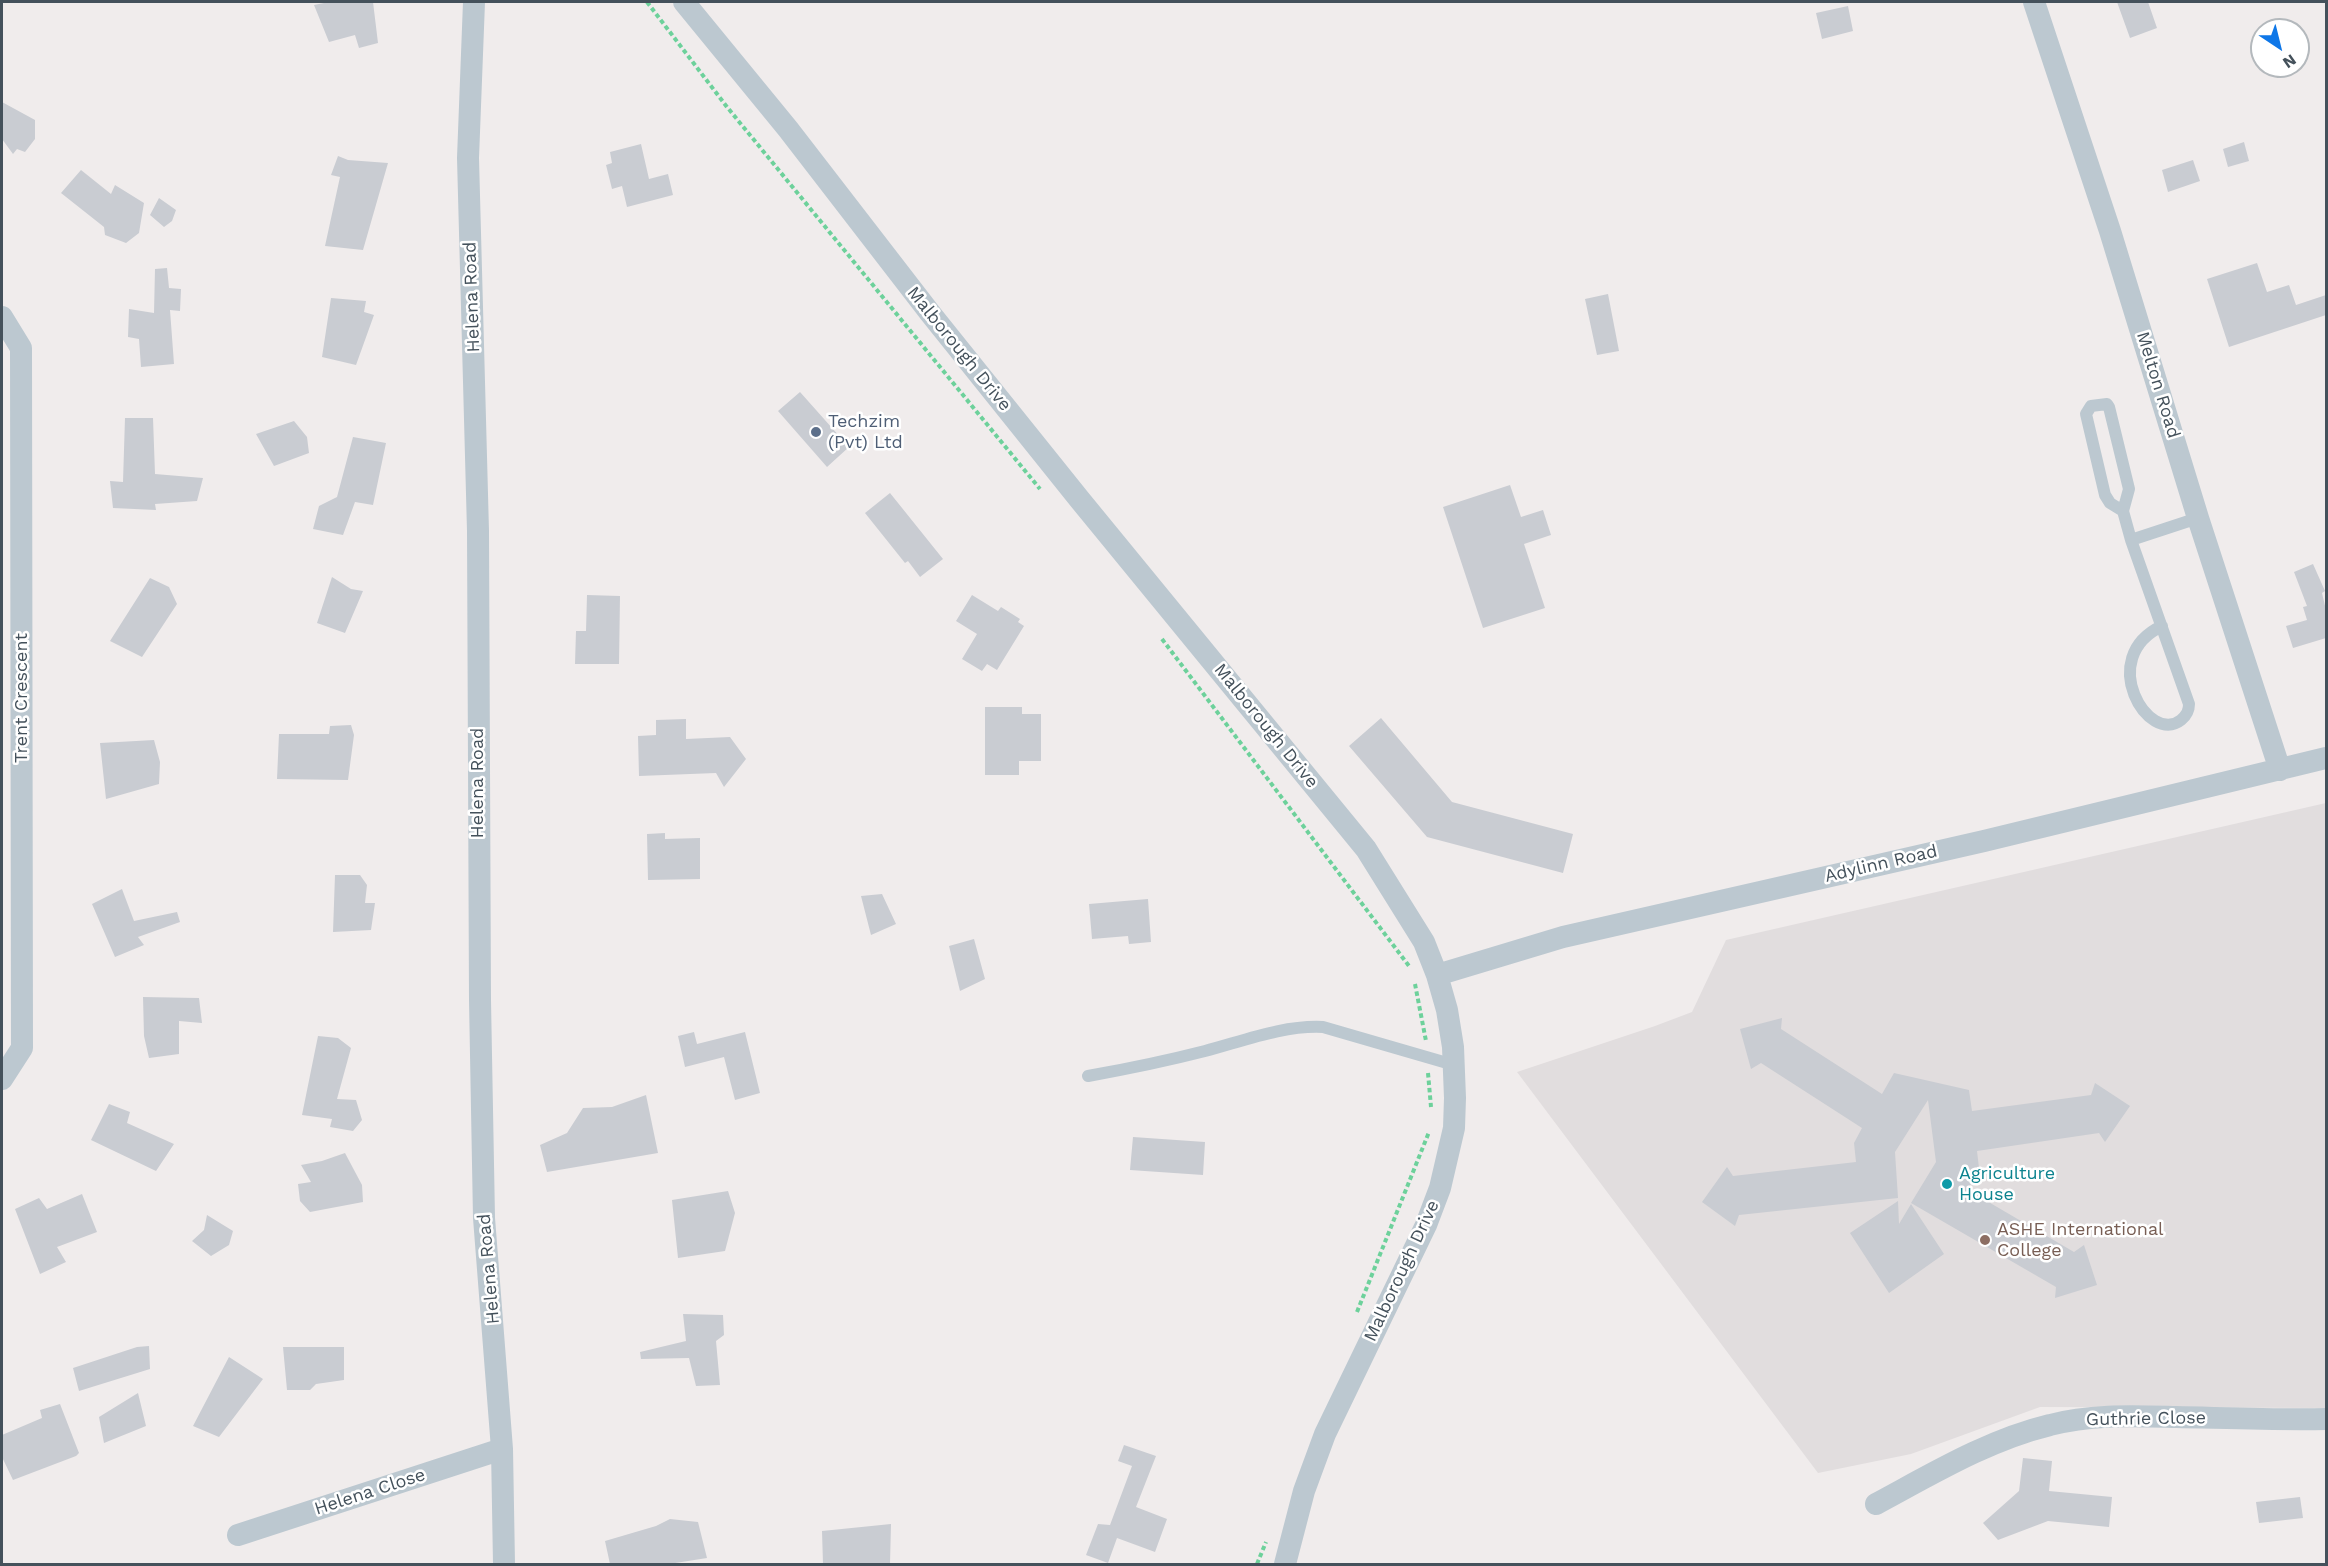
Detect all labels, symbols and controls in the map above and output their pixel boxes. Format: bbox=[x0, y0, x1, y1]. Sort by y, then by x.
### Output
north arrow bbox=[2250, 18, 2310, 78]
text: N bbox=[2279, 50, 2300, 73]
street label: Helena Road bbox=[459, 241, 485, 353]
street label: Malborough Drive bbox=[902, 283, 1016, 415]
street label: Melton Road bbox=[2132, 329, 2184, 441]
place label: Techzim (Pvt) Ltd bbox=[828, 411, 903, 454]
marker: Techzim (Pvt) Ltd bbox=[809, 425, 823, 439]
street label: Trent Crescent bbox=[11, 633, 33, 763]
street label: Malborough Drive bbox=[1209, 660, 1323, 792]
street label: Helena Road bbox=[467, 728, 489, 838]
street label: Adylinn Road bbox=[1823, 841, 1939, 887]
place label: Agriculture House bbox=[1959, 1163, 2055, 1206]
marker: Agriculture House bbox=[1940, 1177, 1954, 1191]
street label: Malborough Drive bbox=[1360, 1197, 1444, 1345]
street label: Helena Road bbox=[473, 1213, 505, 1325]
place label: ASHE International College bbox=[1997, 1219, 2164, 1262]
marker: ASHE International College bbox=[1978, 1233, 1992, 1247]
street label: Guthrie Close bbox=[2086, 1407, 2206, 1431]
street label: Helena Close bbox=[312, 1464, 428, 1520]

